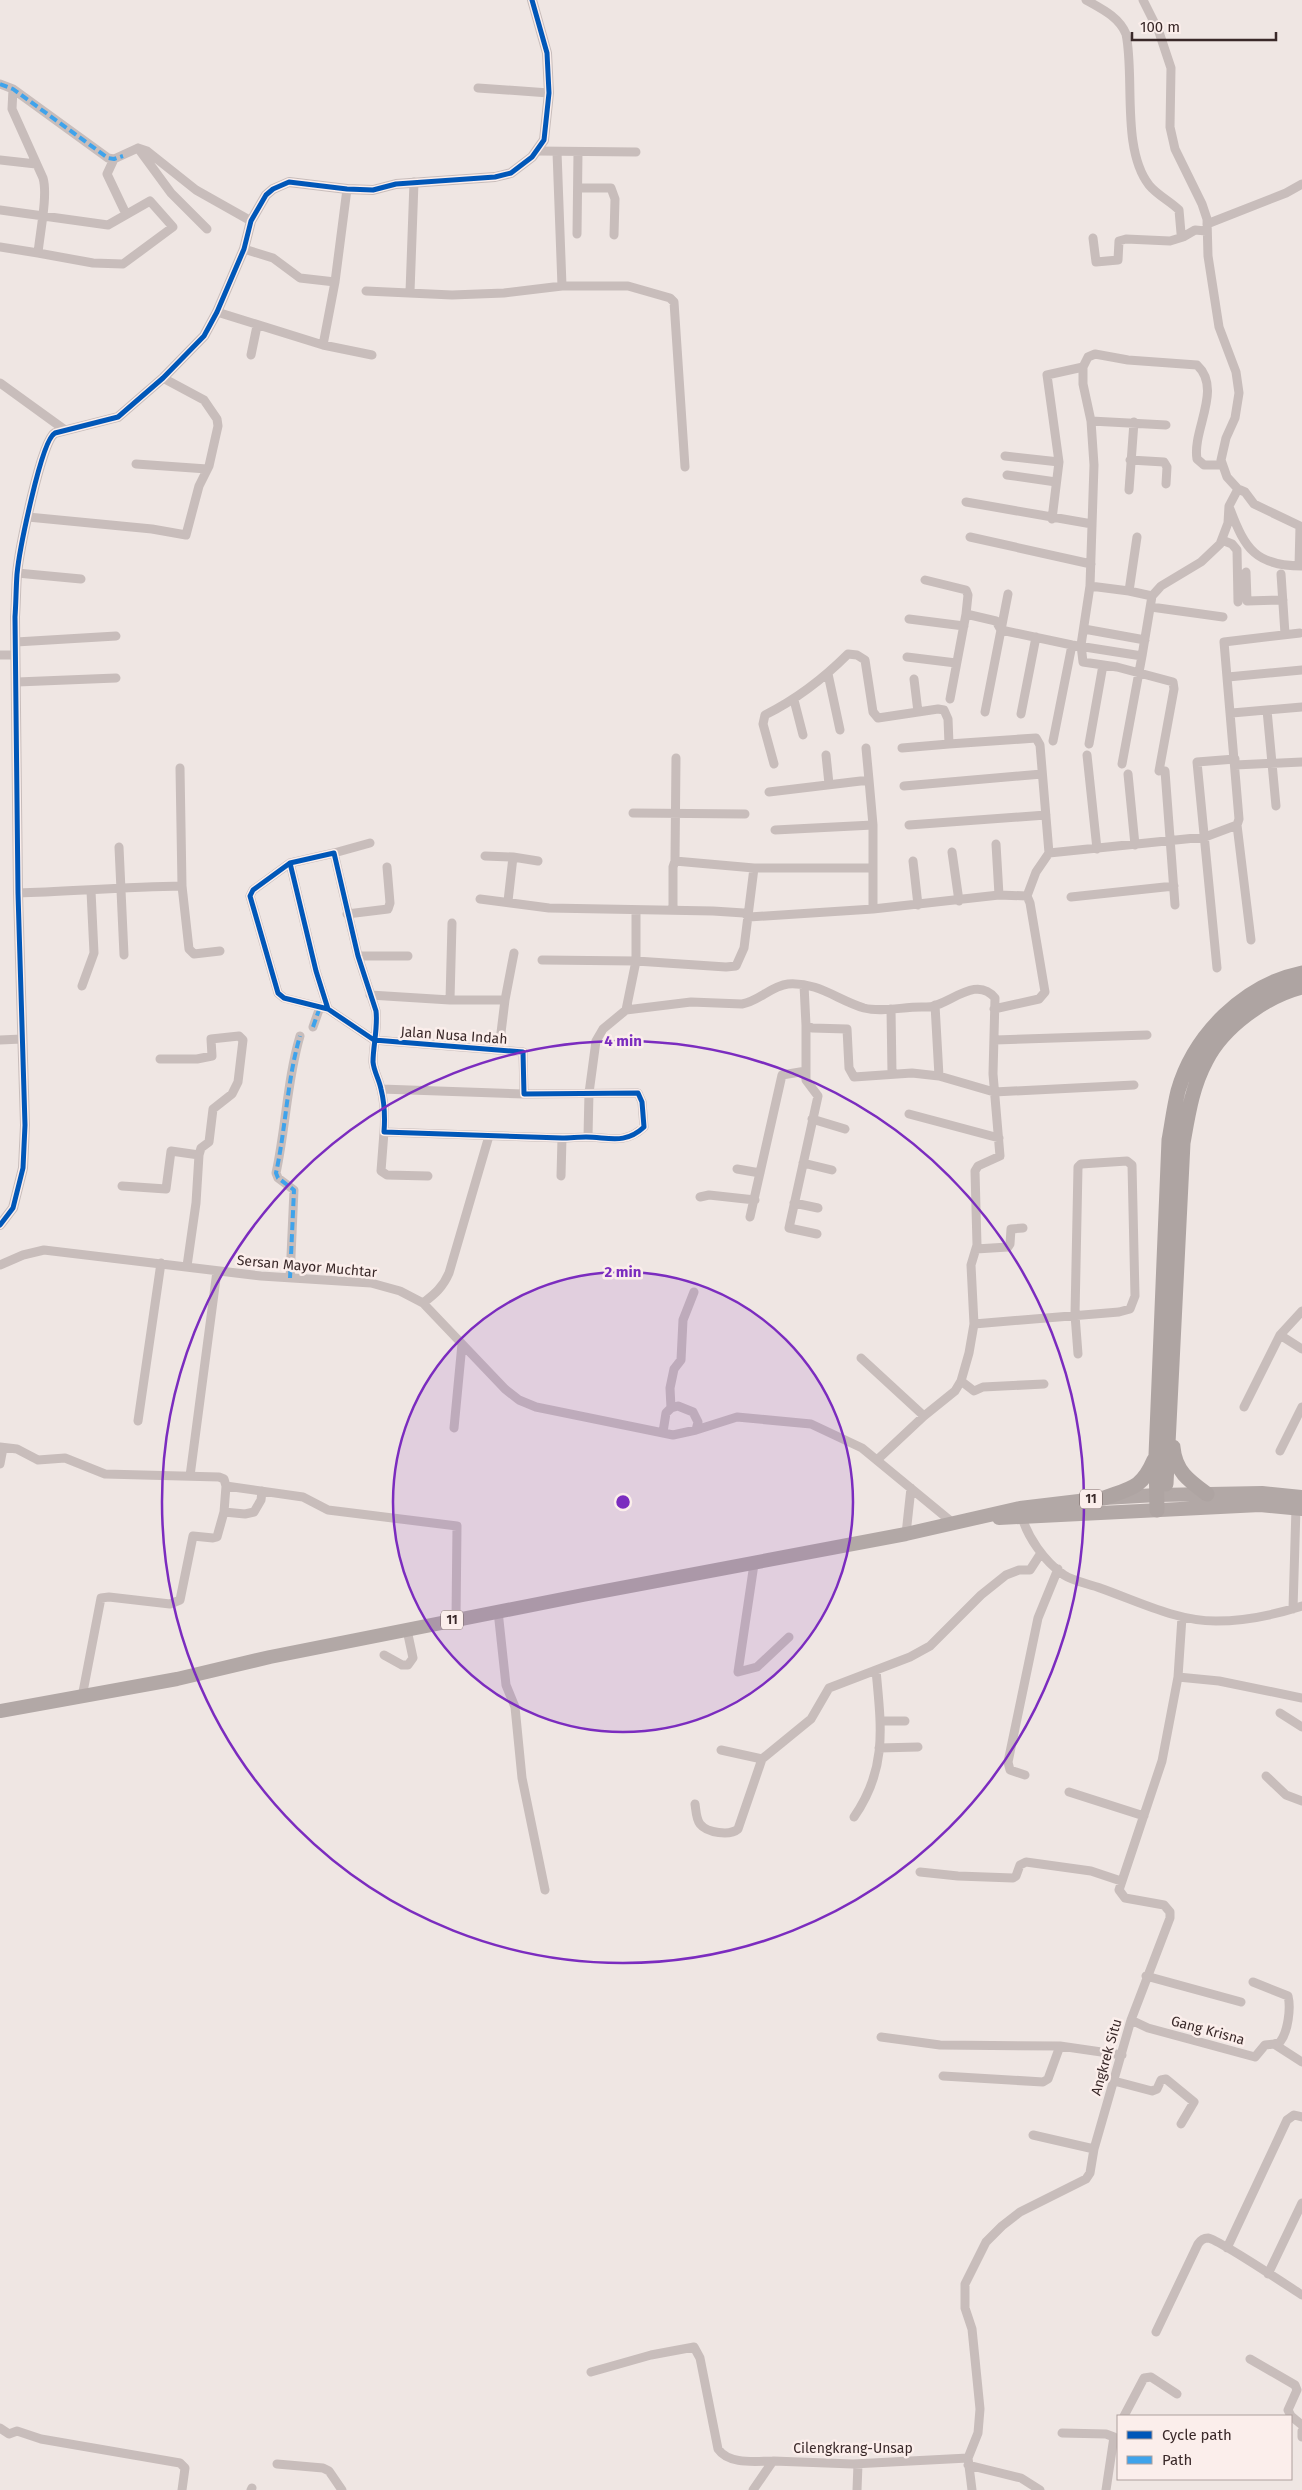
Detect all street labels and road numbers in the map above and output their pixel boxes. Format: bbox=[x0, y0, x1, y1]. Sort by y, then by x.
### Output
street label: Jalan Nusa Indah bbox=[400, 1023, 508, 1048]
street label: Sersan Mayor Muchtar bbox=[236, 1252, 378, 1281]
road number: 11 bbox=[1080, 1490, 1102, 1508]
road number: 11 bbox=[441, 1610, 463, 1630]
street label: Gang Krisna bbox=[1169, 2012, 1247, 2048]
street label: Angkrek Situ bbox=[1087, 2017, 1126, 2097]
street label: Cilengkrang-Unsap bbox=[793, 2440, 913, 2457]

